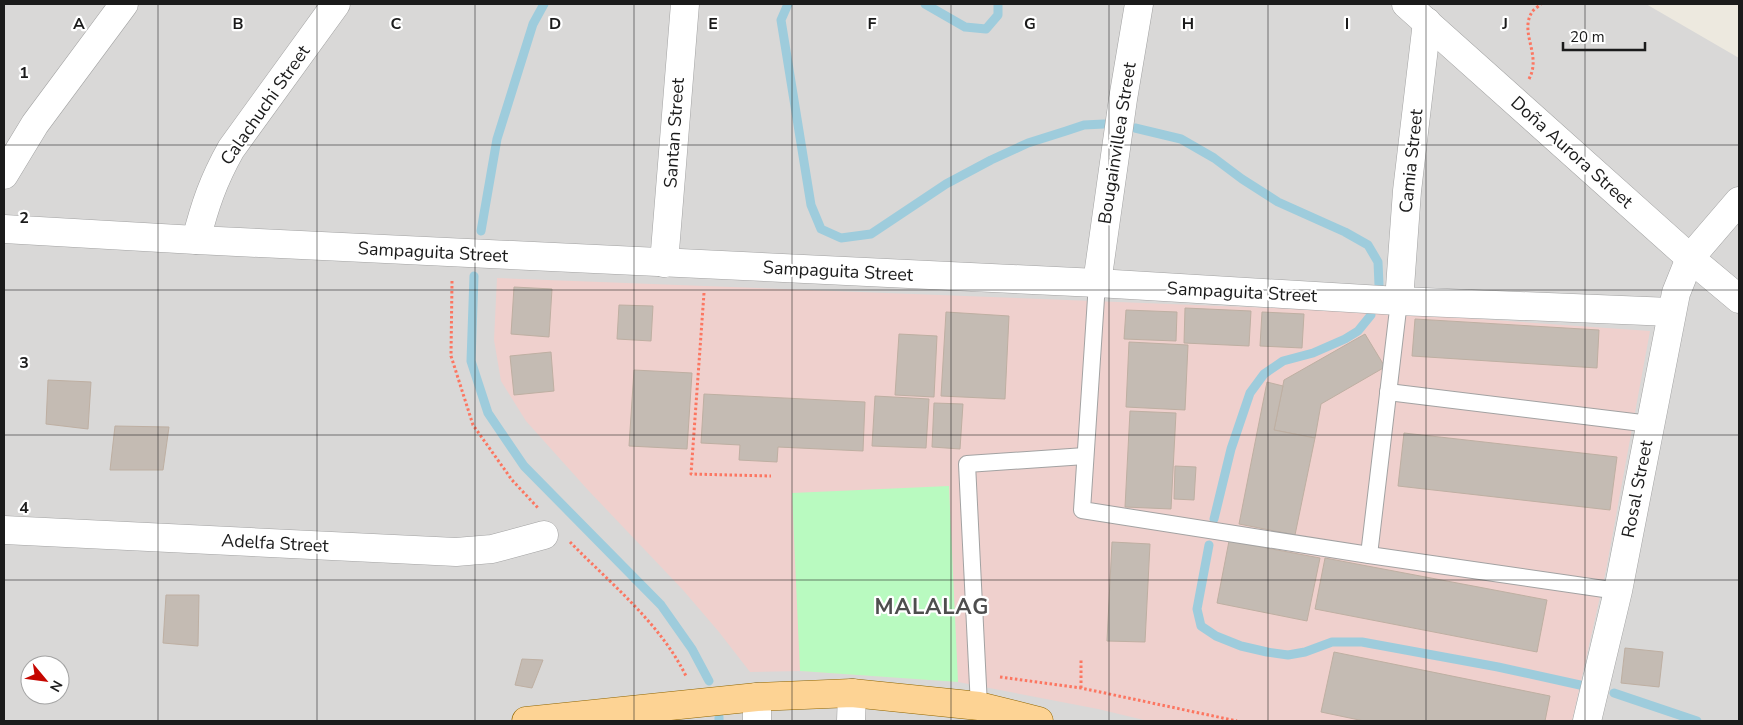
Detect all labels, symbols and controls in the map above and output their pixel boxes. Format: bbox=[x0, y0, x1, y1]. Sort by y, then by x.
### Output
text: A bbox=[73, 13, 85, 35]
text: B bbox=[232, 13, 244, 35]
text: C bbox=[391, 13, 402, 35]
text: D bbox=[549, 13, 561, 35]
text: E bbox=[708, 13, 718, 35]
text: F bbox=[868, 13, 877, 35]
text: G bbox=[1024, 13, 1036, 35]
text: H bbox=[1182, 13, 1194, 35]
text: I bbox=[1345, 13, 1349, 35]
text: J bbox=[1501, 13, 1508, 35]
scale bar bbox=[1563, 20, 1646, 52]
text: 20 m bbox=[1570, 27, 1605, 47]
street label: Calachuchi Street bbox=[215, 40, 316, 170]
street label: Bougainvillea Street bbox=[1092, 60, 1142, 226]
text: 1 bbox=[19, 62, 29, 84]
street label: Santan Street bbox=[658, 76, 690, 189]
street label: Doña Aurora Street bbox=[1506, 91, 1639, 214]
street label: Camia Street bbox=[1394, 107, 1428, 214]
text: 2 bbox=[19, 207, 29, 229]
street label: Sampaguita Street bbox=[357, 236, 509, 268]
street label: Sampaguita Street bbox=[762, 255, 914, 287]
street label: Sampaguita Street bbox=[1166, 276, 1318, 308]
text: 3 bbox=[19, 352, 29, 374]
street label: Rosal Street bbox=[1616, 437, 1658, 540]
text: 4 bbox=[19, 497, 29, 519]
street label: Adelfa Street bbox=[221, 528, 330, 558]
district label: MALALAG bbox=[874, 592, 990, 622]
north arrow bbox=[20, 655, 70, 705]
text: N bbox=[45, 677, 67, 695]

